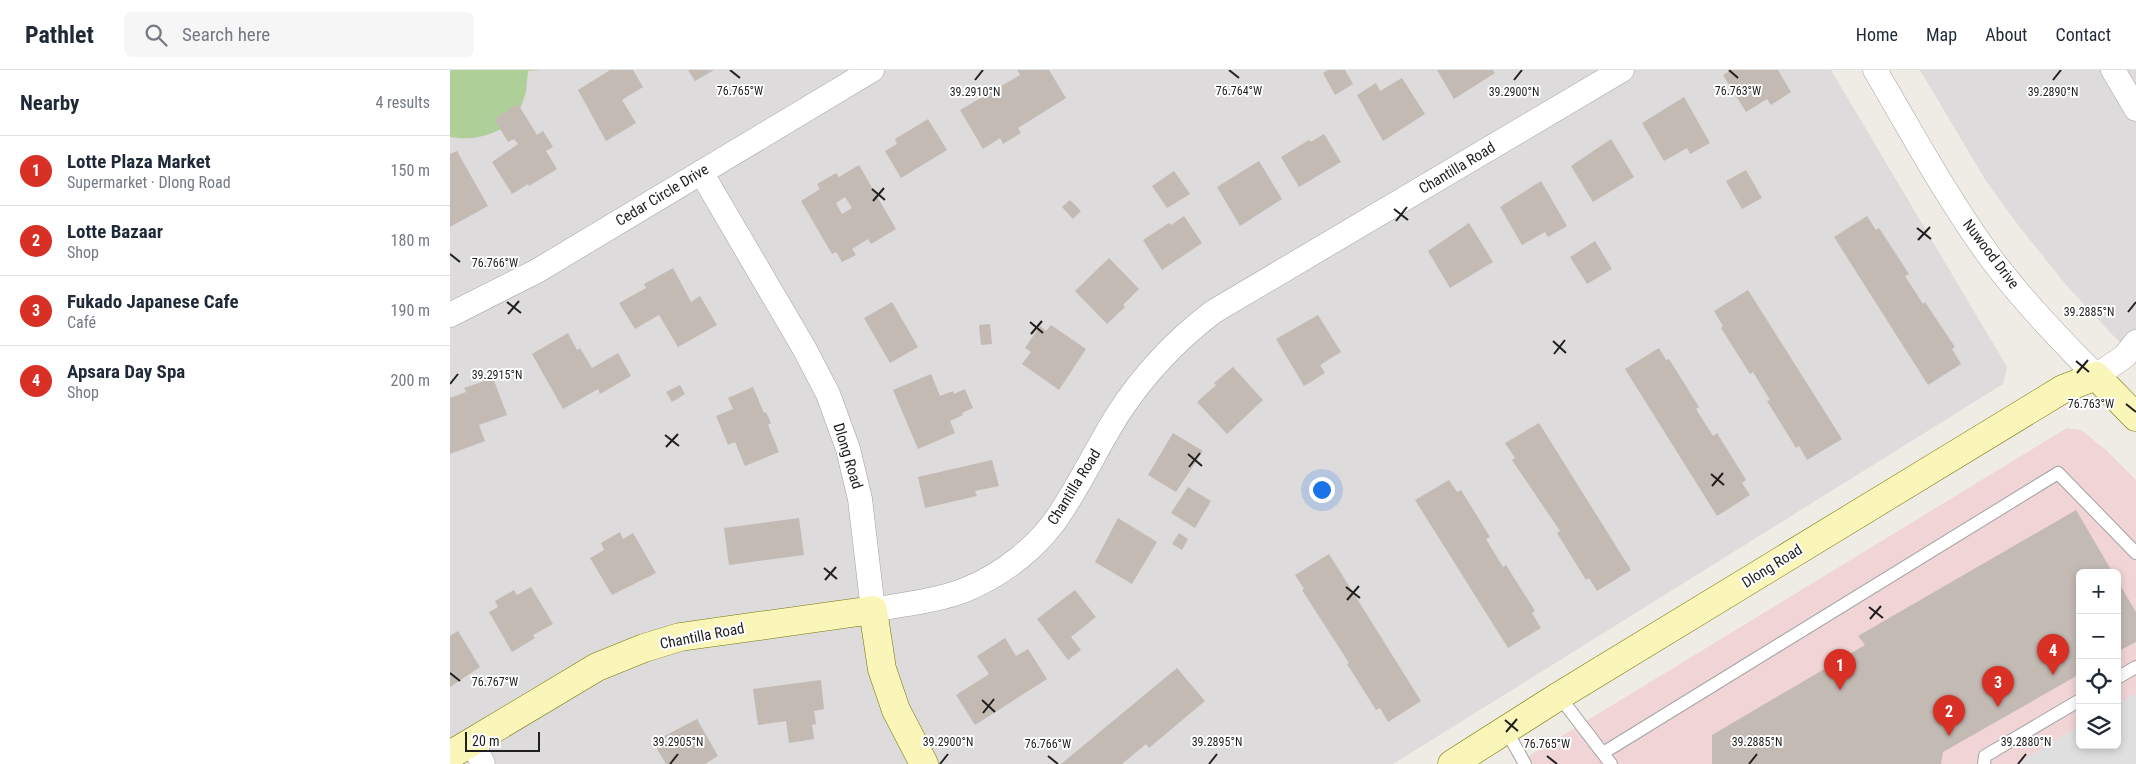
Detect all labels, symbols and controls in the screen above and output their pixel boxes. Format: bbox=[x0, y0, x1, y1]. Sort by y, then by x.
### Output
search box bbox=[124, 12, 474, 57]
text: Pathlet bbox=[25, 21, 94, 49]
icon: search bbox=[142, 21, 170, 49]
text: Search here bbox=[182, 23, 270, 46]
text: Home bbox=[1856, 24, 1898, 45]
text: Map bbox=[1926, 24, 1957, 45]
text: About bbox=[1985, 24, 2027, 45]
text: Contact bbox=[2055, 24, 2111, 45]
text: 76.765°W bbox=[717, 84, 763, 98]
text: 76.764°W bbox=[1216, 84, 1262, 98]
text: 76.763°W bbox=[1715, 84, 1761, 98]
text: 39.2910°N bbox=[950, 85, 1000, 99]
text: 39.2900°N bbox=[1489, 85, 1539, 99]
text: 39.2890°N bbox=[2028, 85, 2078, 99]
text: Nearby bbox=[20, 91, 79, 115]
text: 4 results bbox=[375, 93, 430, 112]
street label: Chantilla Road bbox=[1416, 138, 1498, 198]
text: Lotte Plaza Market bbox=[67, 150, 211, 173]
street label: Cedar Circle Drive bbox=[612, 160, 712, 230]
text: 1 bbox=[32, 161, 40, 180]
text: 150 m bbox=[391, 161, 430, 180]
text: Supermarket · Dlong Road bbox=[67, 173, 231, 192]
street label: Nuwood Drive bbox=[1959, 216, 2023, 292]
text: Lotte Bazaar bbox=[67, 220, 163, 243]
text: 2 bbox=[32, 231, 40, 250]
text: 180 m bbox=[391, 231, 430, 250]
text: Shop bbox=[67, 243, 99, 262]
text: 76.766°W bbox=[472, 256, 518, 270]
text: Fukado Japanese Cafe bbox=[67, 290, 239, 313]
text: 3 bbox=[32, 301, 40, 320]
text: 190 m bbox=[391, 301, 430, 320]
text: 39.2885°N bbox=[2064, 305, 2114, 319]
text: Café bbox=[67, 313, 96, 332]
text: Apsara Day Spa bbox=[67, 360, 185, 383]
text: 39.2915°N bbox=[472, 368, 522, 382]
text: 4 bbox=[32, 371, 40, 390]
text: 200 m bbox=[391, 371, 430, 390]
text: Shop bbox=[67, 383, 99, 402]
text: 76.763°W bbox=[2068, 397, 2114, 411]
street label: Dlong Road bbox=[829, 421, 867, 491]
street label: Chantilla Road bbox=[1044, 446, 1104, 528]
your location bbox=[1309, 477, 1335, 503]
street label: Dlong Road bbox=[1738, 540, 1806, 592]
map controls bbox=[2076, 569, 2121, 749]
button: + bbox=[2076, 569, 2121, 614]
button: − bbox=[2076, 614, 2121, 659]
street label: Chantilla Road bbox=[658, 619, 746, 653]
pin: 4 bbox=[2037, 634, 2069, 675]
pin: 1 bbox=[1824, 649, 1856, 690]
button: locate bbox=[2076, 659, 2121, 704]
pin: 3 bbox=[1982, 666, 2014, 707]
text: 76.767°W bbox=[472, 675, 518, 689]
pin: 2 bbox=[1933, 695, 1965, 736]
button: layers bbox=[2076, 704, 2121, 749]
scale bar bbox=[465, 729, 540, 752]
text: 20 m bbox=[472, 733, 500, 749]
text: 39.2905°N bbox=[653, 735, 703, 749]
text: 39.2900°N bbox=[923, 735, 973, 749]
text: 39.2895°N bbox=[1192, 735, 1242, 749]
text: 39.2885°N bbox=[1732, 735, 1782, 749]
text: 39.2880°N bbox=[2001, 735, 2051, 749]
text: 76.766°W bbox=[1025, 737, 1071, 751]
text: 76.765°W bbox=[1524, 737, 1570, 751]

